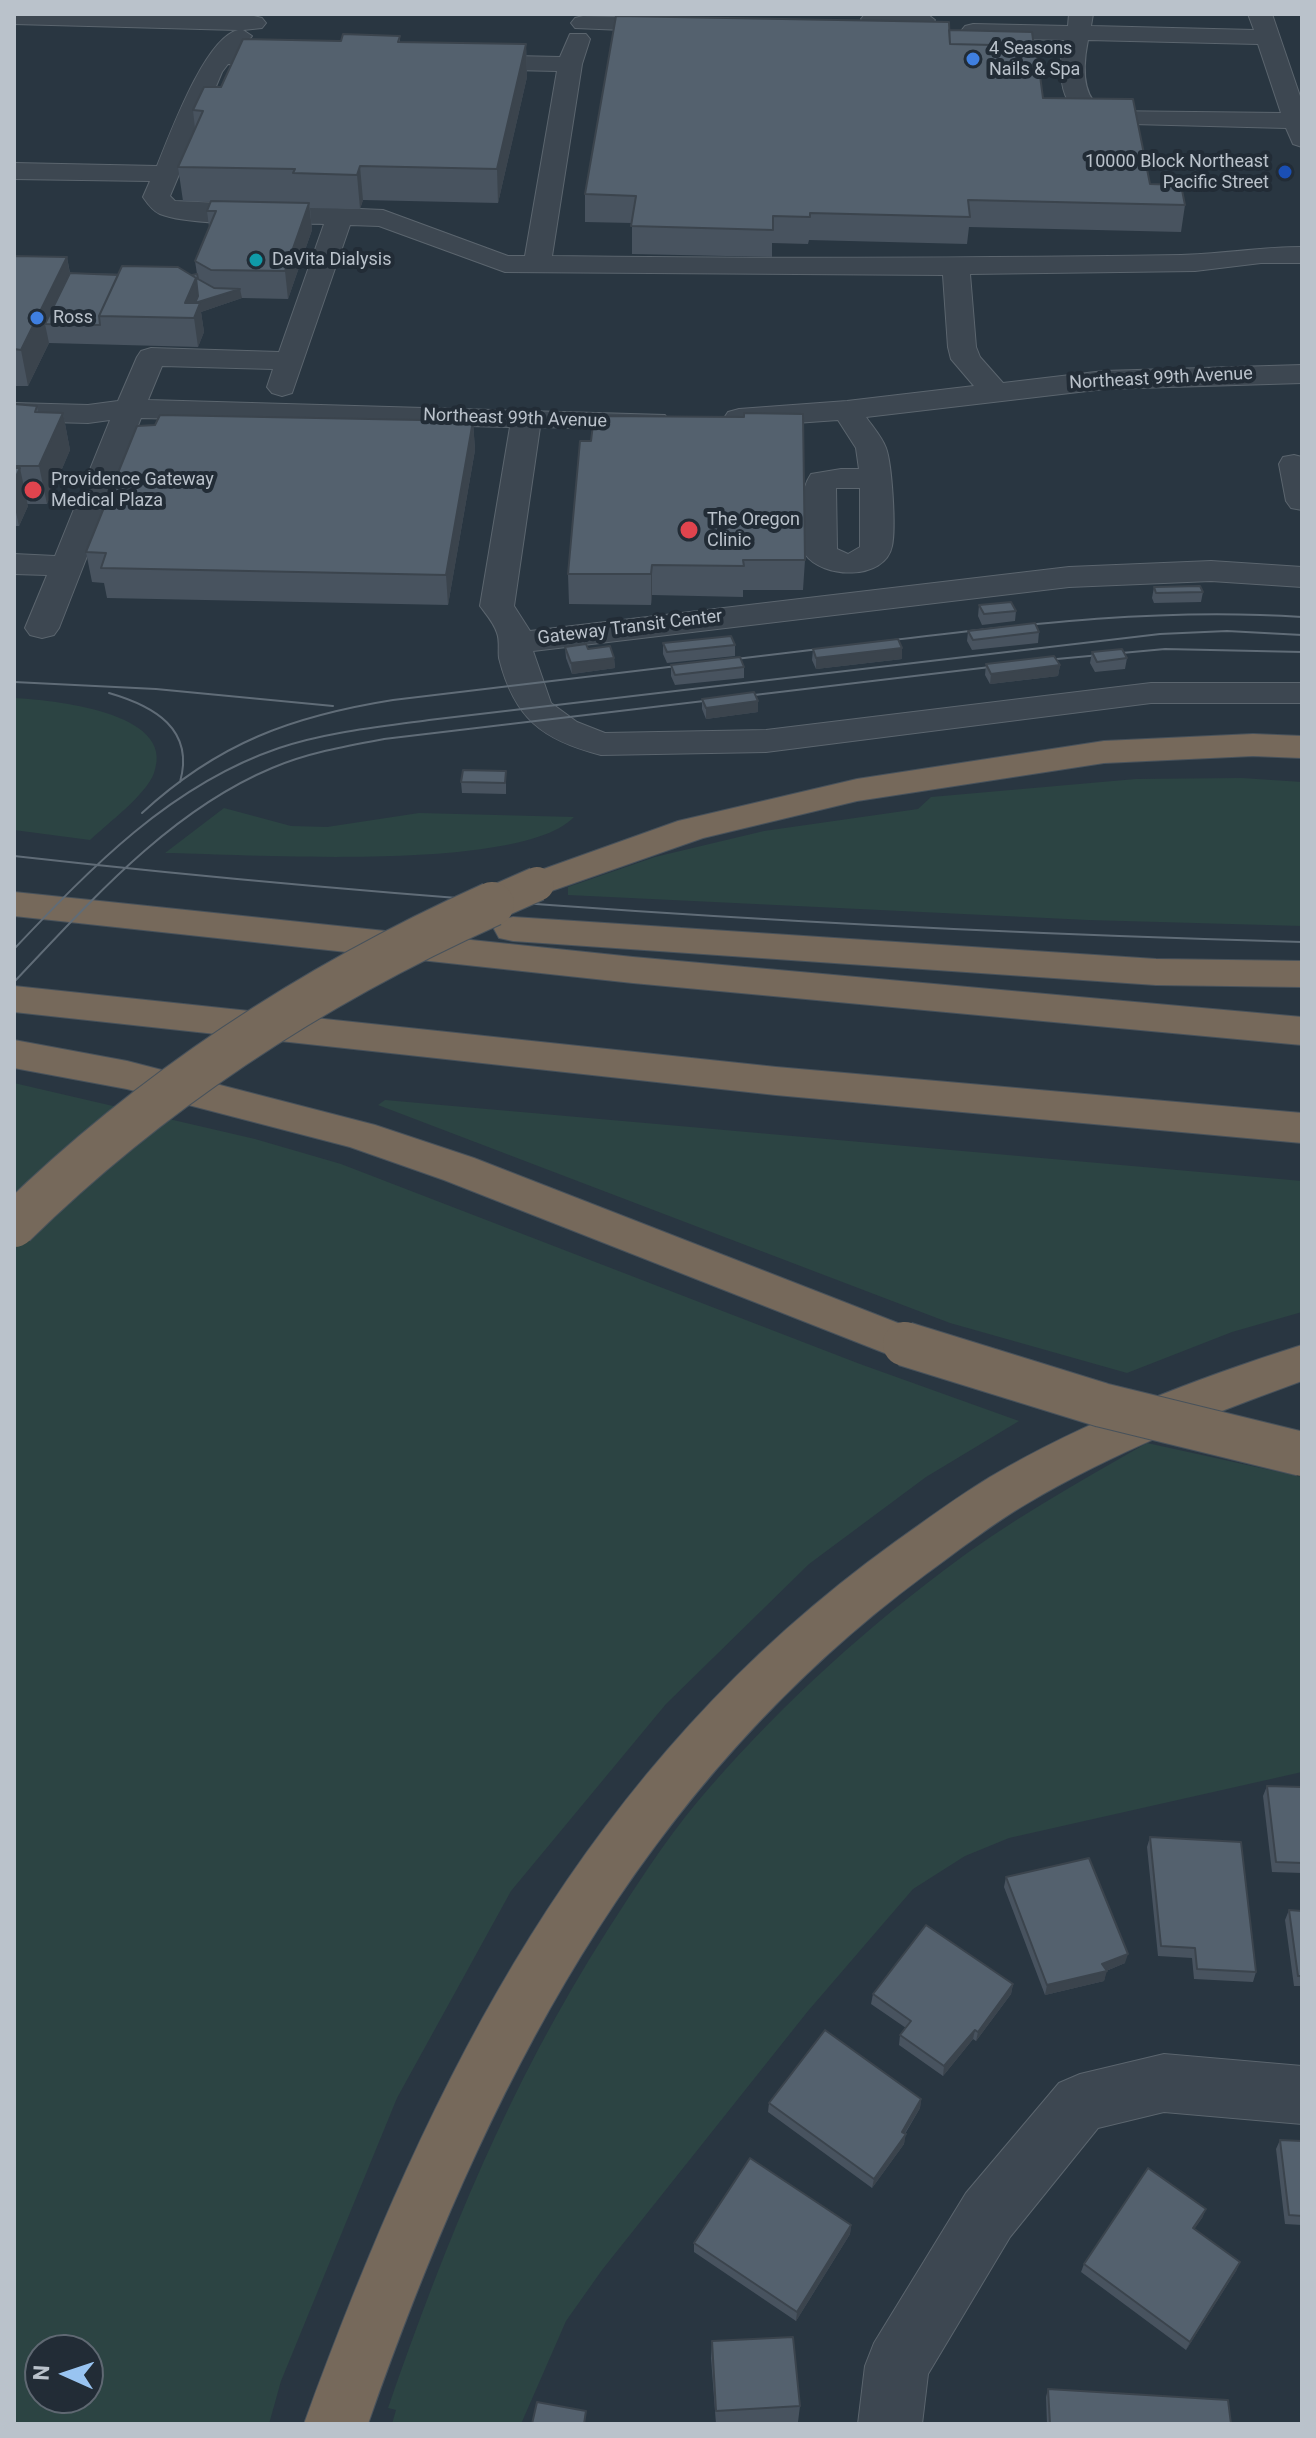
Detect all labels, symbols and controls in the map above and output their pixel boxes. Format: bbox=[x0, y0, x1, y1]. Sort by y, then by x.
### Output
place label: 4 Seasons Nails & Spa bbox=[989, 38, 1080, 80]
marker: 4 Seasons Nails & Spa bbox=[964, 50, 982, 68]
place label: 10000 Block Northeast Pacific Street bbox=[1085, 151, 1269, 194]
marker: 10000 Block Northeast Pacific Street bbox=[1276, 163, 1294, 181]
place label: DaVita Dialysis bbox=[272, 249, 391, 271]
marker: DaVita Dialysis bbox=[247, 251, 265, 269]
place label: Ross bbox=[53, 307, 93, 329]
marker: Ross bbox=[28, 309, 46, 327]
street label: Northeast 99th Avenue bbox=[1069, 363, 1253, 395]
street label: Northeast 99th Avenue bbox=[423, 405, 607, 433]
place label: Providence Gateway Medical Plaza bbox=[51, 469, 214, 512]
marker: Providence Gateway Medical Plaza bbox=[22, 479, 44, 501]
place label: The Oregon Clinic bbox=[707, 509, 800, 552]
marker: The Oregon Clinic bbox=[678, 519, 700, 541]
street label: Gateway Transit Center bbox=[536, 606, 724, 650]
north arrow bbox=[24, 2334, 104, 2414]
text: N bbox=[29, 2364, 54, 2381]

